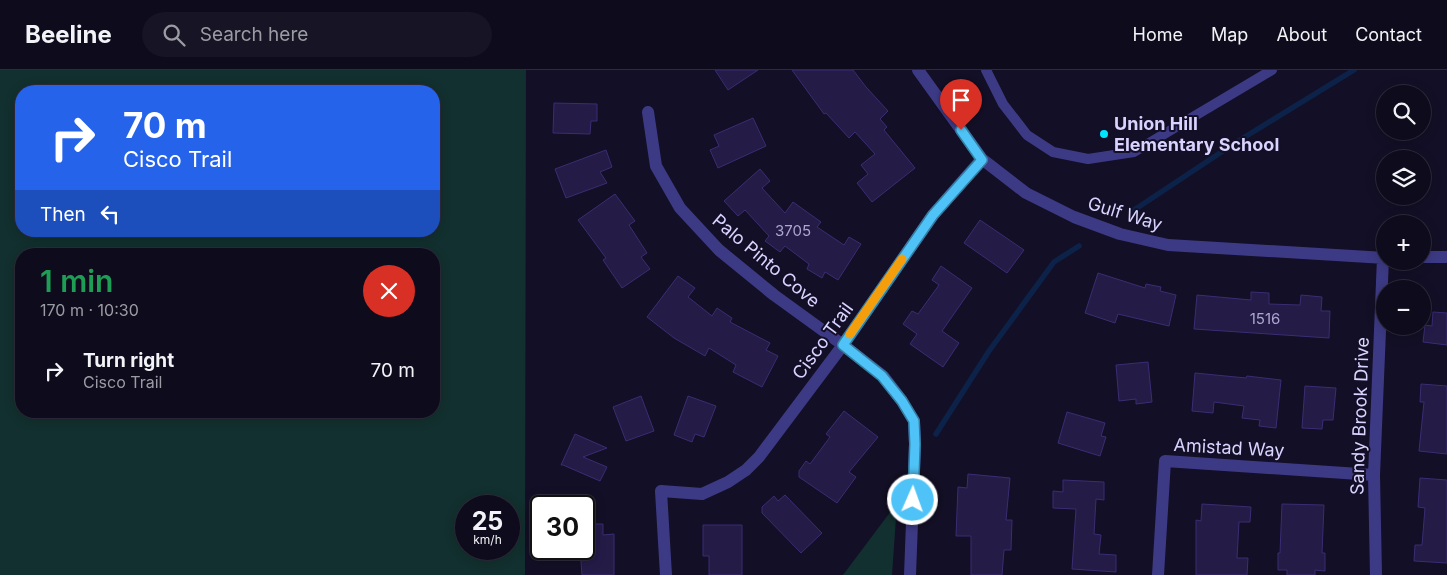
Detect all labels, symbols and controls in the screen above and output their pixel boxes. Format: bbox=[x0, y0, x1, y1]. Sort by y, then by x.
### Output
search box bbox=[142, 12, 492, 57]
text: Beeline bbox=[25, 20, 112, 49]
icon: search bbox=[160, 21, 188, 49]
text: Search here bbox=[200, 23, 308, 46]
text: Home bbox=[1133, 24, 1183, 45]
text: Map bbox=[1211, 24, 1248, 45]
text: About bbox=[1276, 24, 1327, 45]
text: Contact bbox=[1355, 24, 1422, 45]
pin bbox=[940, 79, 982, 130]
map controls bbox=[1376, 85, 1431, 335]
button: search bbox=[1376, 85, 1431, 140]
icon: arrive bbox=[947, 86, 975, 114]
text: 70 m bbox=[123, 104, 207, 146]
icon: right bbox=[40, 105, 105, 170]
place label: Union Hill Elementary School bbox=[1114, 113, 1279, 155]
marker: Union Hill Elementary School bbox=[1098, 128, 1110, 140]
text: Cisco Trail bbox=[123, 146, 232, 172]
button: layers bbox=[1376, 150, 1431, 205]
street label: Gulf Way bbox=[1085, 192, 1165, 235]
icon: left bbox=[96, 200, 124, 228]
text: Then bbox=[40, 203, 86, 226]
street label: Palo Pinto Cove bbox=[708, 210, 824, 312]
button: + bbox=[1376, 215, 1431, 270]
house number: 3705 bbox=[775, 221, 811, 240]
text: 1 min bbox=[40, 263, 113, 299]
button: close bbox=[363, 265, 415, 317]
button: − bbox=[1376, 280, 1431, 335]
street label: Cisco Trail bbox=[788, 298, 857, 383]
text: 170 m · 10:30 bbox=[40, 300, 139, 320]
house number: 1516 bbox=[1250, 309, 1280, 328]
street label: Sandy Brook Drive bbox=[1346, 337, 1373, 495]
text: Turn right bbox=[83, 349, 174, 372]
icon: right bbox=[40, 357, 68, 385]
text: 70 m bbox=[371, 359, 415, 382]
text: Cisco Trail bbox=[83, 372, 162, 392]
street label: Amistad Way bbox=[1173, 434, 1285, 461]
position arrow bbox=[886, 473, 938, 525]
speed limit sign: 30 bbox=[530, 495, 595, 560]
text: 25 bbox=[472, 506, 503, 536]
text: km/h bbox=[473, 532, 502, 547]

